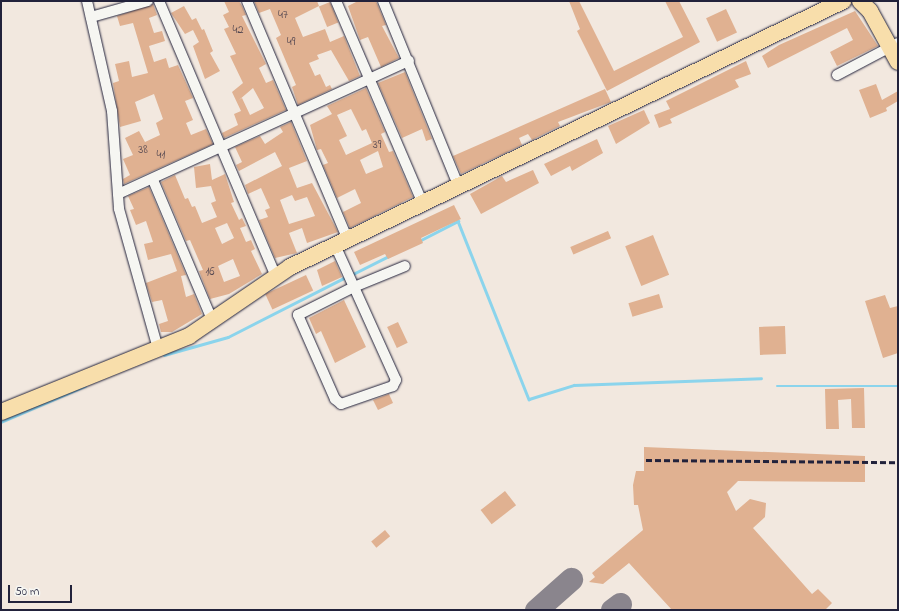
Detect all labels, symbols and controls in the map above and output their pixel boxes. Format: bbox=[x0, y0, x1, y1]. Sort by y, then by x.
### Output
house number: 47 bbox=[278, 9, 288, 23]
house number: 42 bbox=[233, 24, 243, 38]
house number: 49 bbox=[287, 36, 295, 50]
house number: 39 bbox=[373, 139, 381, 153]
house number: 38 bbox=[138, 144, 148, 158]
house number: 41 bbox=[157, 149, 165, 163]
house number: 16 bbox=[205, 266, 215, 280]
scale bar bbox=[10, 577, 74, 603]
text: 50 m bbox=[15, 583, 39, 601]

